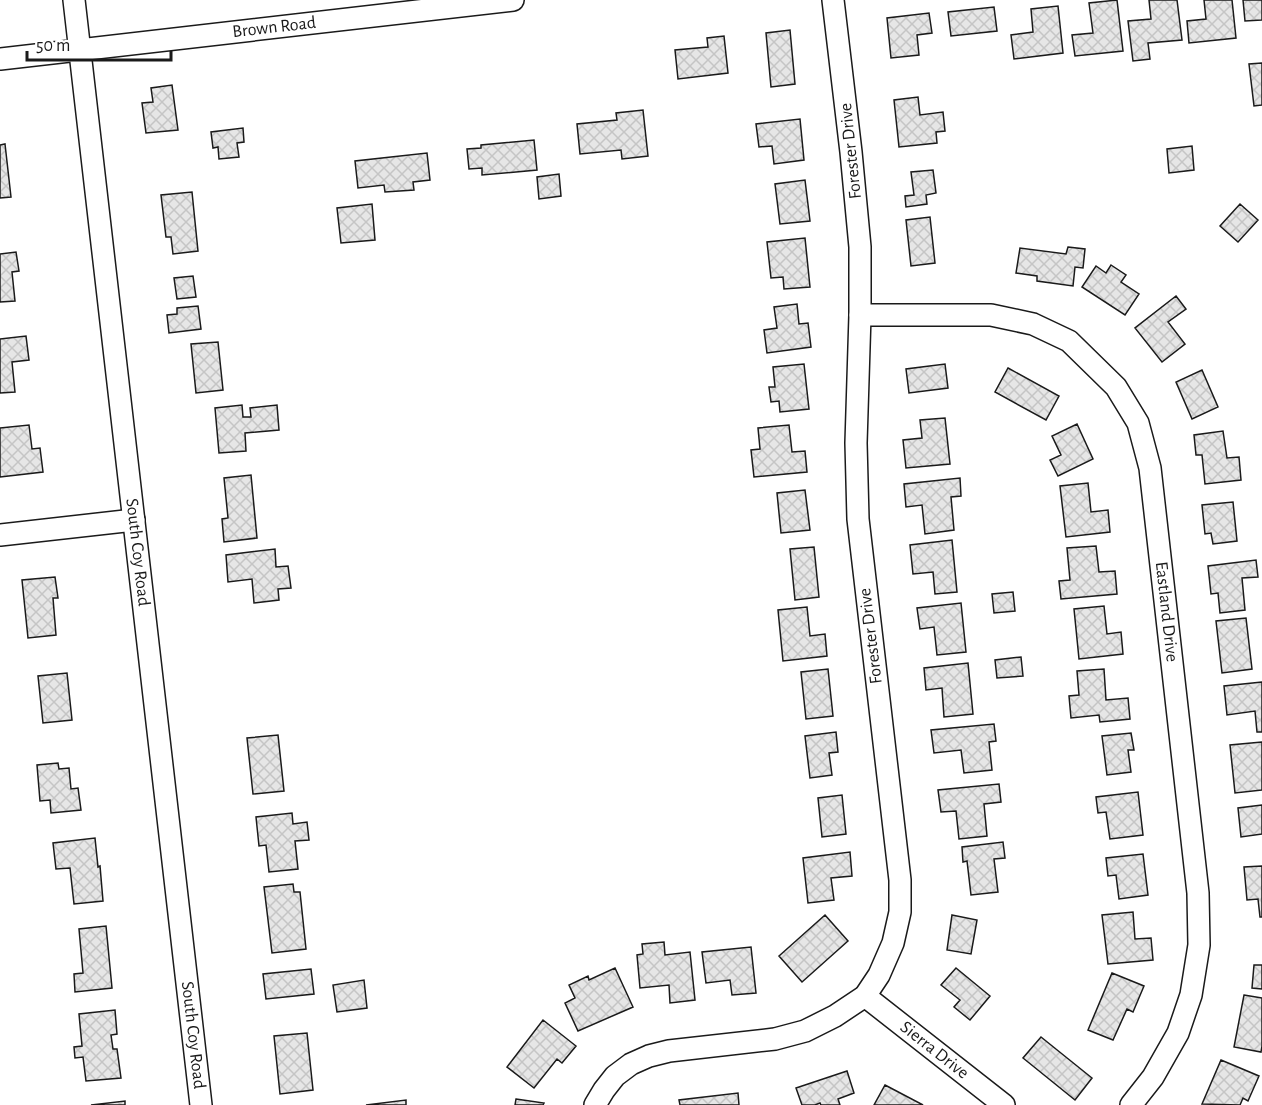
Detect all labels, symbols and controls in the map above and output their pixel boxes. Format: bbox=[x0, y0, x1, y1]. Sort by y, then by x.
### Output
street label: Brown Road bbox=[231, 14, 317, 41]
scale bar bbox=[27, 24, 171, 62]
text: 50 m bbox=[36, 37, 70, 55]
street label: Forester Drive bbox=[837, 102, 865, 200]
street label: South Coy Road bbox=[122, 498, 153, 607]
street label: Eastland Drive bbox=[1152, 561, 1181, 663]
street label: Forester Drive bbox=[856, 587, 886, 685]
street label: South Coy Road bbox=[178, 980, 208, 1090]
street label: Sierra Drive bbox=[897, 1018, 972, 1083]

